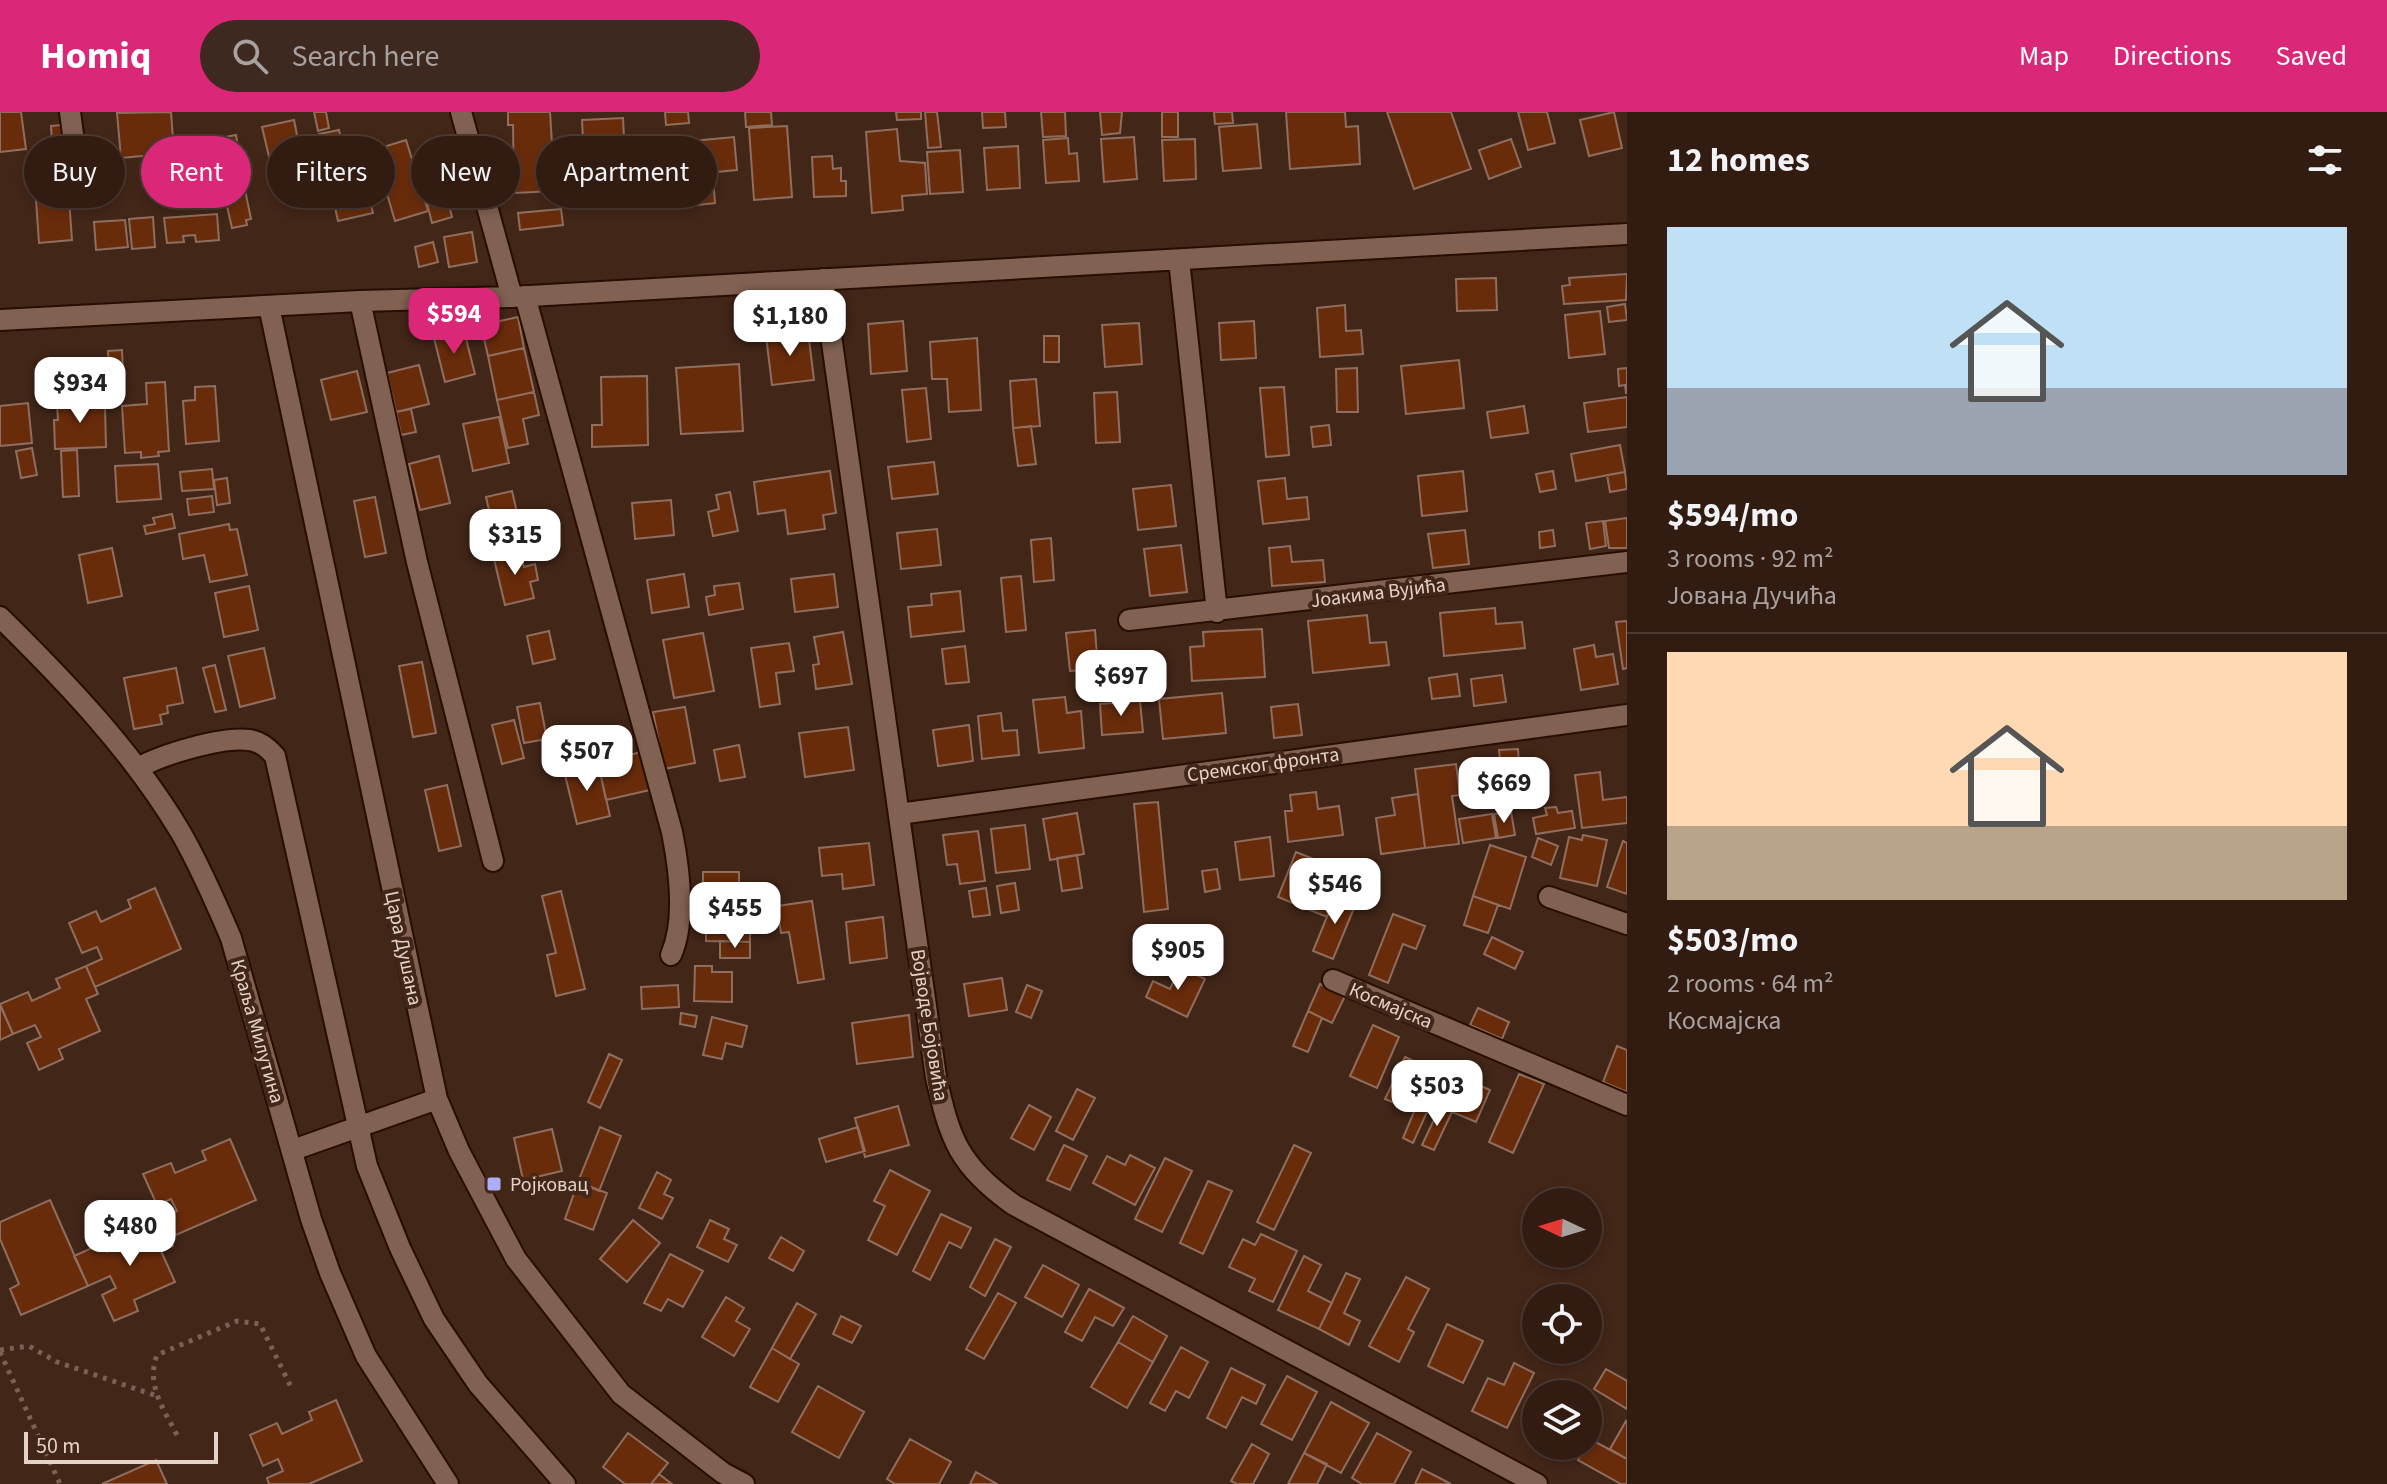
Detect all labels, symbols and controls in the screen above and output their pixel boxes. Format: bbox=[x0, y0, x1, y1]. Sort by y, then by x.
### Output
search box bbox=[200, 20, 760, 92]
text: Homiq bbox=[40, 29, 152, 83]
icon: search bbox=[228, 34, 272, 78]
text: Search here bbox=[292, 35, 439, 78]
text: Map bbox=[2019, 36, 2069, 76]
text: Directions bbox=[2113, 36, 2232, 76]
text: Saved bbox=[2276, 36, 2347, 76]
chip: Buy bbox=[24, 136, 125, 208]
chip: Rent bbox=[141, 136, 251, 208]
chip: Filters bbox=[267, 136, 395, 208]
chip: New bbox=[411, 136, 520, 208]
chip: Apartment bbox=[536, 136, 717, 208]
text: 12 homes bbox=[1667, 136, 1810, 185]
icon: filters bbox=[2303, 138, 2347, 182]
icon: home bbox=[1935, 279, 2079, 423]
pin: $594 bbox=[407, 288, 501, 356]
pin: $1,180 bbox=[725, 290, 855, 358]
text: $594 bbox=[427, 295, 481, 332]
text: $1,180 bbox=[752, 297, 828, 334]
pin: $934 bbox=[33, 357, 127, 425]
text: $934 bbox=[53, 364, 107, 401]
text: $594/mo bbox=[1667, 491, 1798, 540]
pin: $315 bbox=[468, 509, 562, 577]
text: $315 bbox=[488, 516, 542, 553]
text: 3 rooms · 92 m² bbox=[1667, 540, 1834, 577]
street label: Јоакима Вујића bbox=[1309, 571, 1447, 615]
text: Јована Дучића bbox=[1667, 577, 1837, 614]
pin: $697 bbox=[1074, 650, 1168, 718]
text: $697 bbox=[1094, 657, 1148, 694]
icon: home bbox=[1935, 704, 2079, 848]
pin: $507 bbox=[540, 725, 634, 793]
text: $507 bbox=[560, 732, 614, 769]
street label: Сремског фронта bbox=[1185, 740, 1341, 790]
pin: $669 bbox=[1457, 757, 1551, 825]
text: $669 bbox=[1477, 764, 1531, 801]
pin: $546 bbox=[1288, 858, 1382, 926]
text: $546 bbox=[1308, 865, 1362, 902]
pin: $455 bbox=[688, 882, 782, 950]
street label: Цара Душана bbox=[377, 888, 429, 1008]
text: $455 bbox=[708, 889, 762, 926]
text: $503/mo bbox=[1667, 916, 1798, 965]
pin: $905 bbox=[1131, 924, 1225, 992]
text: $905 bbox=[1151, 931, 1205, 968]
street label: Војводе Бојовића bbox=[903, 947, 955, 1103]
street label: Краља Милутина bbox=[223, 956, 291, 1107]
text: 2 rooms · 64 m² bbox=[1667, 965, 1834, 1002]
street label: Космајска bbox=[1345, 976, 1437, 1036]
text: Космајска bbox=[1667, 1002, 1781, 1039]
pin: $503 bbox=[1390, 1060, 1484, 1128]
text: $503 bbox=[1410, 1067, 1464, 1104]
place label: Ројковац bbox=[510, 1171, 588, 1199]
marker: Ројковац bbox=[485, 1175, 503, 1193]
north arrow bbox=[1522, 1188, 1602, 1268]
map controls bbox=[1522, 1188, 1602, 1460]
pin: $480 bbox=[83, 1200, 177, 1268]
text: $480 bbox=[103, 1207, 157, 1244]
button: locate bbox=[1522, 1284, 1602, 1364]
button: layers bbox=[1522, 1380, 1602, 1460]
scale bar bbox=[24, 1428, 218, 1464]
text: 50 m bbox=[36, 1430, 81, 1462]

